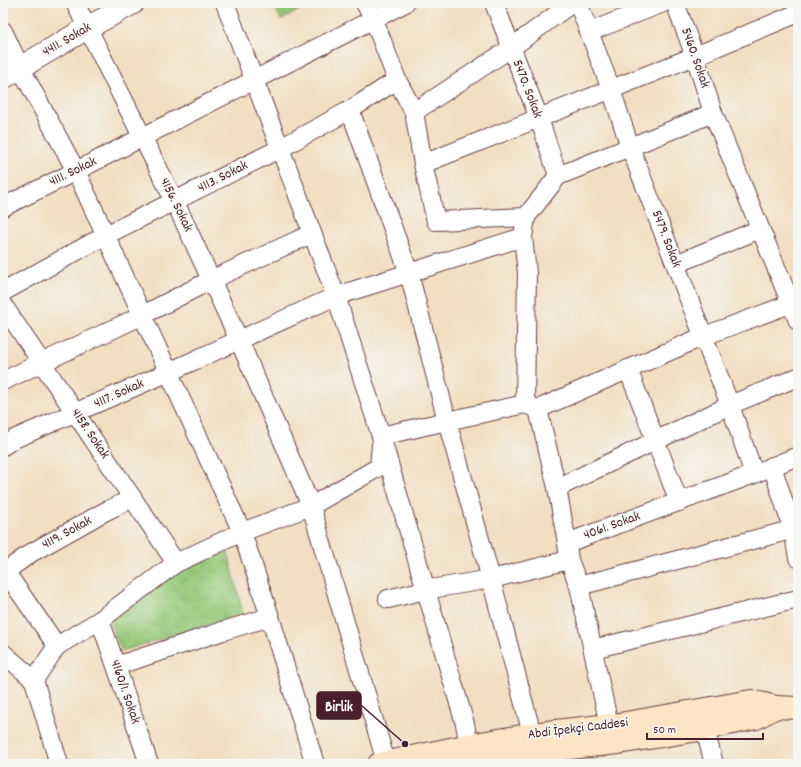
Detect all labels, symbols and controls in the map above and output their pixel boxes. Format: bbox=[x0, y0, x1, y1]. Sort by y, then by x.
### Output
street label: 4411. Sokak bbox=[39, 18, 95, 62]
street label: 5460. Sokak bbox=[675, 25, 715, 91]
street label: 5470. Sokak bbox=[507, 57, 547, 121]
street label: 4111. Sokak bbox=[46, 152, 101, 192]
street label: 4113. Sokak bbox=[194, 156, 252, 198]
street label: 4156. Sokak bbox=[154, 174, 198, 236]
street label: 5479. Sokak bbox=[646, 207, 686, 271]
street label: 4117. Sokak bbox=[91, 374, 148, 414]
street label: 4158. Sokak bbox=[66, 405, 114, 463]
street label: 4061. Sokak bbox=[581, 506, 644, 546]
street label: 4119. Sokak bbox=[38, 511, 96, 555]
street label: 4160/1. Sokak bbox=[105, 657, 145, 727]
callout: Birlik bbox=[317, 692, 361, 719]
text: Birlik bbox=[325, 697, 353, 719]
street label: Abdi İpekçi Caddesi bbox=[527, 713, 630, 745]
scale bar bbox=[647, 715, 763, 741]
text: 50 m bbox=[653, 722, 676, 739]

